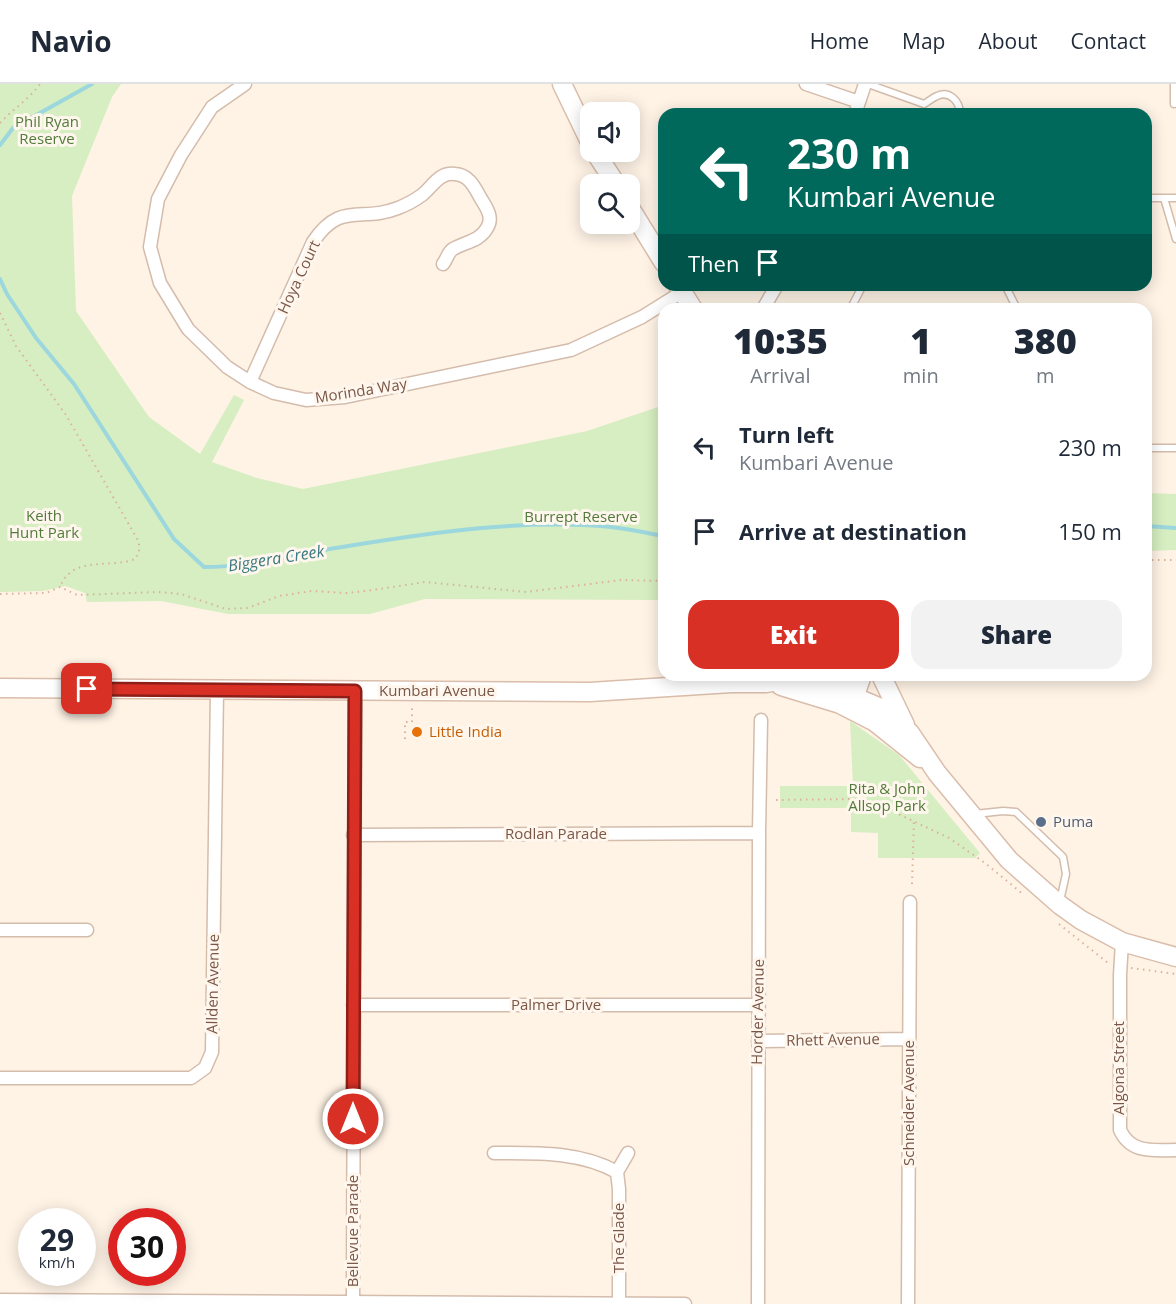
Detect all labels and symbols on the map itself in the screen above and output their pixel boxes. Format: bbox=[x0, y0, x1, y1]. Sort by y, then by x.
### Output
park label: Phil Ryan Reserve bbox=[15, 111, 79, 148]
street label: Hoya Court bbox=[272, 237, 324, 317]
street label: Morinda Way bbox=[313, 373, 409, 407]
park label: Keith Hunt Park bbox=[9, 505, 79, 542]
park label: Burrept Reserve bbox=[524, 506, 638, 526]
water label: Biggera Creek bbox=[226, 539, 327, 576]
pin bbox=[61, 663, 112, 714]
street label: Kumbari Avenue bbox=[379, 680, 495, 700]
place label: Little India bbox=[429, 721, 502, 741]
marker: Little India bbox=[410, 725, 424, 739]
park label: Rita & John Allsop Park bbox=[848, 778, 926, 815]
place label: Puma bbox=[1053, 811, 1093, 831]
marker: Puma bbox=[1034, 815, 1048, 829]
street label: Rodlan Parade bbox=[505, 823, 607, 843]
street label: Allden Avenue bbox=[201, 934, 223, 1034]
street label: Horder Avenue bbox=[746, 959, 768, 1065]
street label: Palmer Drive bbox=[511, 994, 601, 1014]
street label: Algona Street bbox=[1108, 1021, 1128, 1115]
street label: Rhett Avenue bbox=[786, 1028, 880, 1050]
street label: Schneider Avenue bbox=[898, 1040, 918, 1166]
position arrow bbox=[321, 1087, 385, 1151]
street label: Bellevue Parade bbox=[342, 1175, 362, 1287]
street label: The Glade bbox=[608, 1203, 628, 1273]
speed limit sign: 30 bbox=[108, 1208, 186, 1286]

